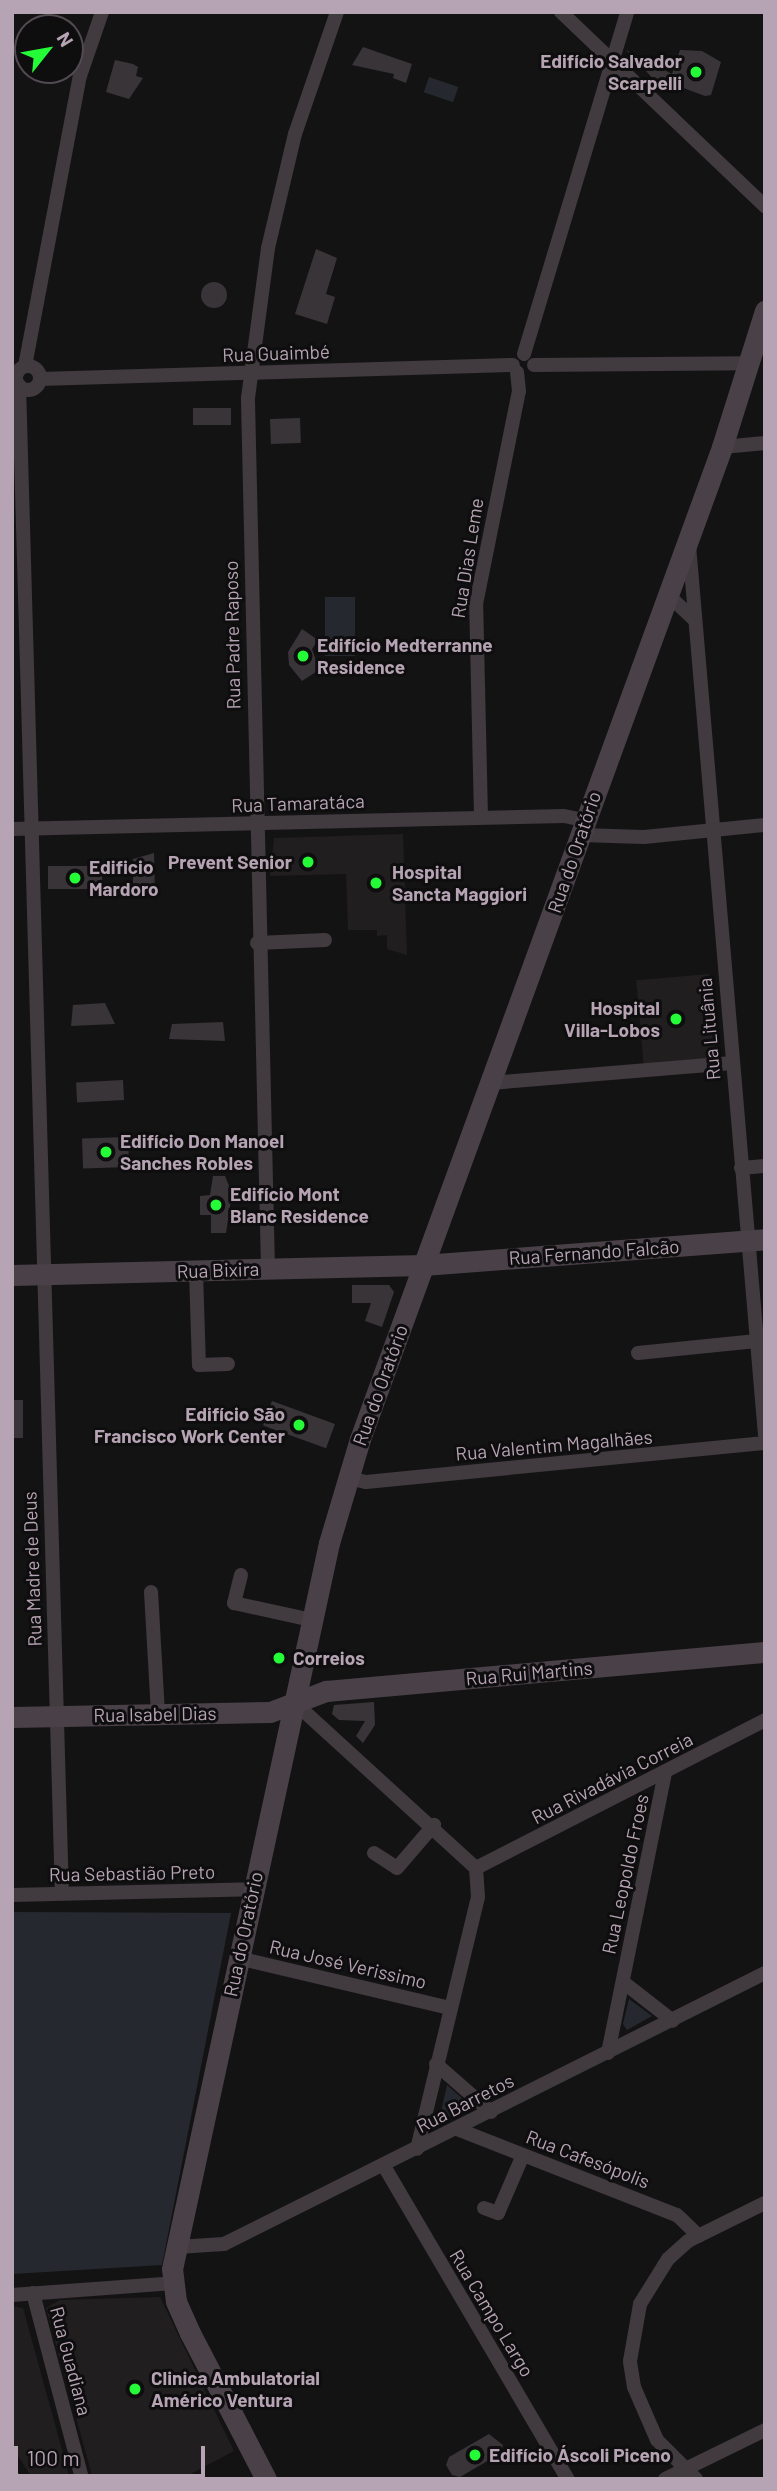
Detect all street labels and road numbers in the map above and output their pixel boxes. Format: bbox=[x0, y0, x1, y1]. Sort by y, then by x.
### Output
street label: Rua Guaimbé bbox=[222, 340, 330, 366]
street label: Rua Dias Leme bbox=[446, 496, 488, 620]
street label: Rua Padre Raposo bbox=[219, 560, 245, 710]
street label: Rua do Oratório bbox=[543, 788, 605, 916]
street label: Rua Tamaratáca bbox=[231, 789, 365, 817]
street label: Rua Lituânia bbox=[693, 977, 725, 1081]
street label: Rua Fernando Falcão bbox=[508, 1235, 680, 1269]
street label: Rua Bixira bbox=[176, 1257, 260, 1283]
street label: Rua do Oratório bbox=[348, 1321, 412, 1449]
street label: Rua Valentim Magalhães bbox=[454, 1425, 654, 1465]
street label: Rua Madre de Deus bbox=[18, 1491, 46, 1647]
street label: Rua Rui Martins bbox=[465, 1656, 593, 1690]
street label: Rua Isabel Dias bbox=[93, 1702, 217, 1726]
street label: Rua Rivadávia Correia bbox=[528, 1727, 696, 1829]
street label: Rua Leopoldo Froes bbox=[597, 1792, 653, 1956]
street label: Rua Sebastião Preto bbox=[49, 1860, 215, 1886]
street label: Rua do Oratório bbox=[219, 1869, 267, 1999]
street label: Rua José Verissimo bbox=[267, 1935, 429, 1993]
street label: Rua Barretos bbox=[412, 2069, 518, 2137]
street label: Rua Cafesópolis bbox=[523, 2125, 653, 2193]
street label: Rua Campo Largo bbox=[445, 2245, 539, 2381]
street label: Rua Guadiana bbox=[46, 2304, 96, 2418]

